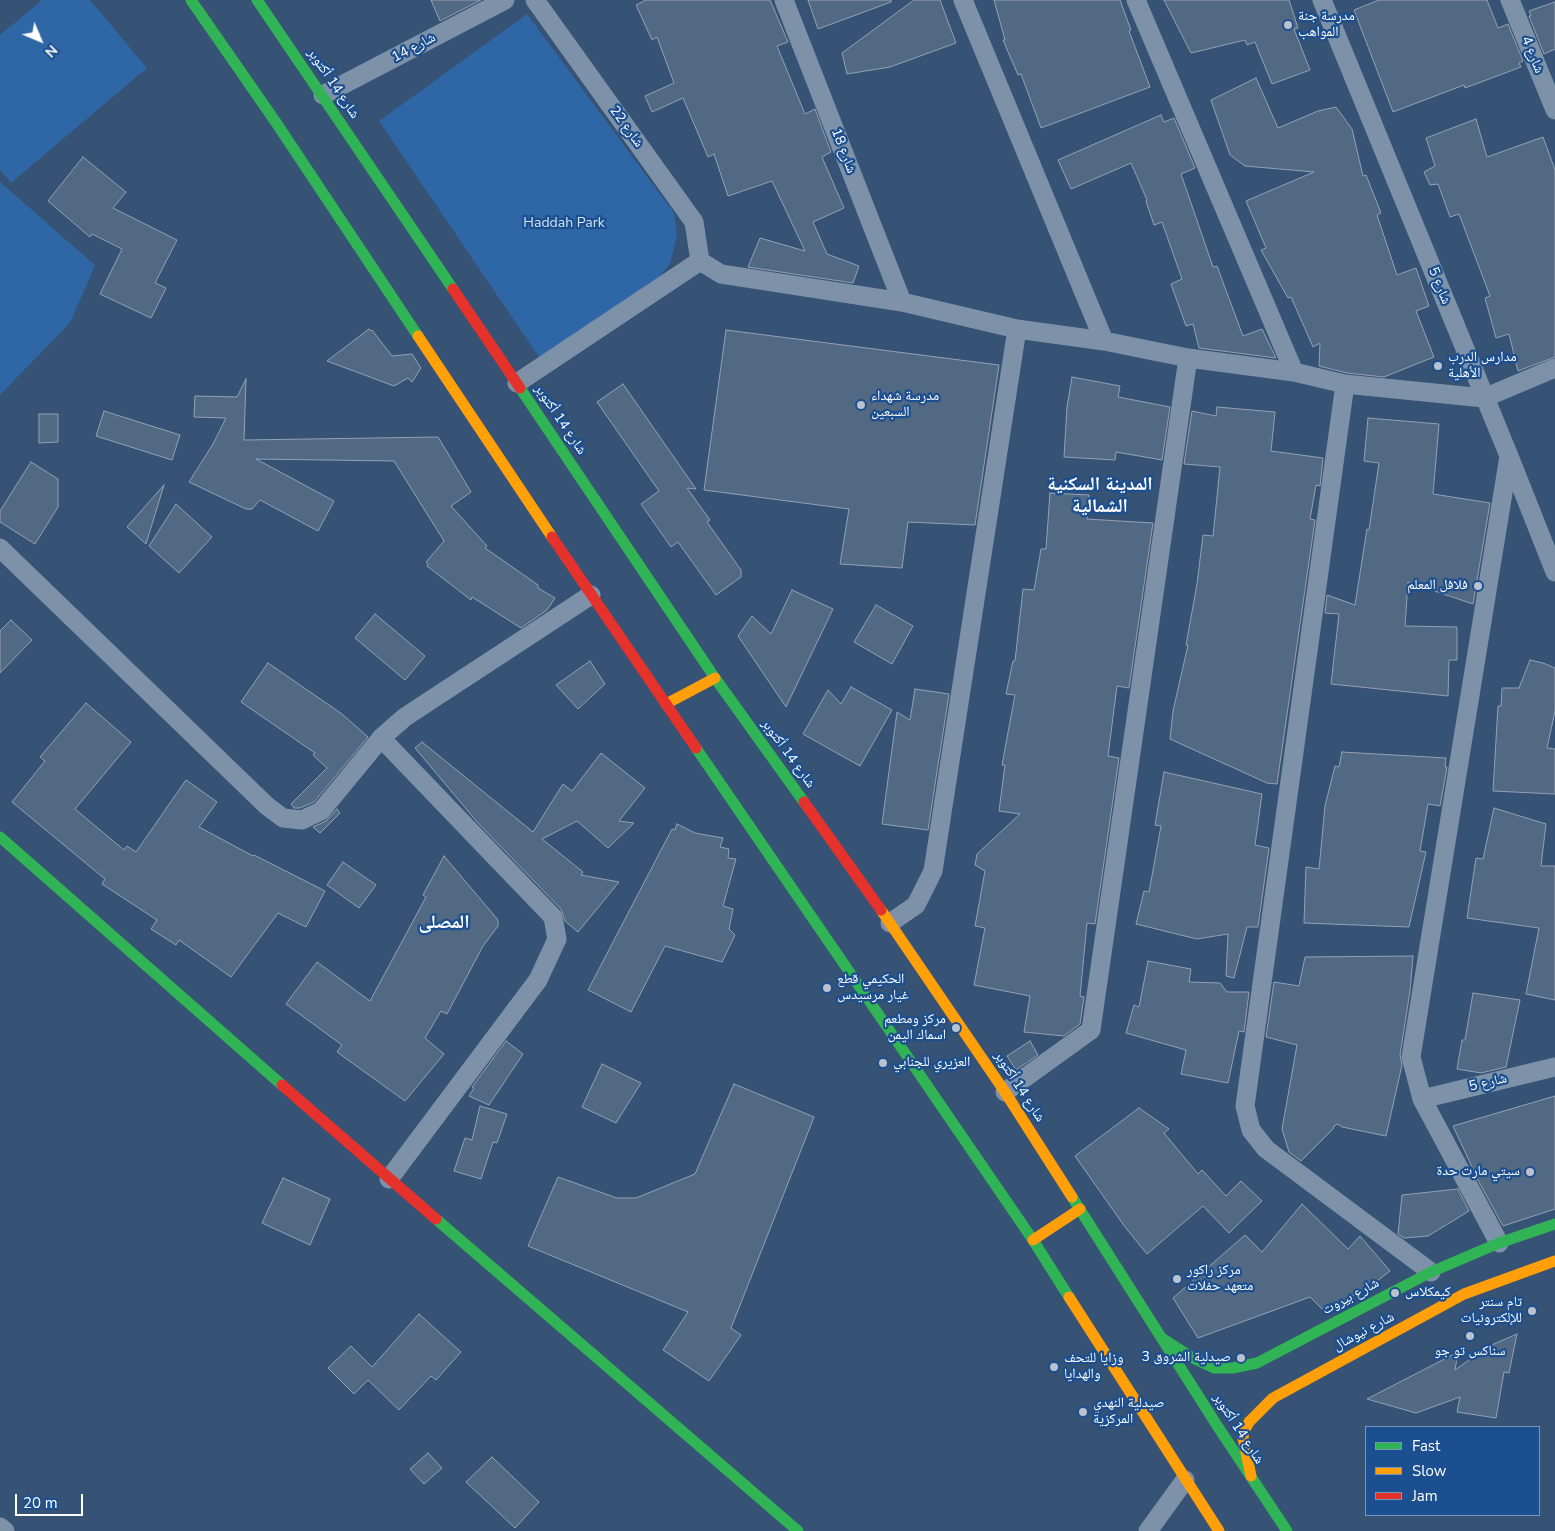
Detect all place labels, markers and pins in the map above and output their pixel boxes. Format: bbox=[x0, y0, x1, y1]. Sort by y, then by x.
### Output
place label: مدرسة جنة المواهب bbox=[1298, 9, 1355, 41]
marker: مدرسة جنة المواهب bbox=[1282, 19, 1294, 31]
place label: مدارس الدرب الأهلية bbox=[1448, 350, 1517, 382]
marker: مدارس الدرب الأهلية bbox=[1432, 360, 1444, 372]
place label: مدرسة شهداء السبعين bbox=[871, 389, 939, 422]
marker: مدرسة شهداء السبعين bbox=[855, 399, 867, 411]
place label: فلافل المعلم bbox=[1407, 578, 1468, 594]
marker: فلافل المعلم bbox=[1472, 580, 1484, 592]
place label: الحكيمي قطع غيار مرسيدس bbox=[837, 972, 909, 1004]
marker: الحكيمي قطع غيار مرسيدس bbox=[821, 982, 833, 994]
place label: مركز ومطعم اسماك اليمن bbox=[884, 1012, 946, 1044]
marker: مركز ومطعم اسماك اليمن bbox=[950, 1022, 962, 1034]
place label: العزيري للجنابي bbox=[893, 1055, 970, 1071]
marker: العزيري للجنابي bbox=[877, 1057, 889, 1069]
place label: سيتي مارت حدة bbox=[1437, 1164, 1520, 1180]
marker: سيتي مارت حدة bbox=[1524, 1166, 1536, 1178]
place label: مركز راكور متعهد حفلات bbox=[1187, 1263, 1253, 1295]
marker: مركز راكور متعهد حفلات bbox=[1171, 1273, 1183, 1285]
place label: كيمكلاس bbox=[1405, 1285, 1451, 1301]
marker: كيمكلاس bbox=[1389, 1287, 1401, 1299]
place label: تام سنتر للإلكترونيات bbox=[1461, 1295, 1522, 1328]
marker: تام سنتر للإلكترونيات bbox=[1526, 1305, 1538, 1317]
marker: سناكس تو جو bbox=[1464, 1330, 1476, 1342]
place label: سناكس تو جو bbox=[1435, 1344, 1505, 1360]
place label: صيدلية الشروق 3 bbox=[1142, 1350, 1231, 1366]
place label: وزايا للتحف والهدايا bbox=[1064, 1351, 1123, 1384]
marker: صيدلية الشروق 3 bbox=[1235, 1352, 1247, 1364]
marker: وزايا للتحف والهدايا bbox=[1048, 1361, 1060, 1373]
place label: صيدلية النهدي المركزية bbox=[1093, 1396, 1165, 1428]
marker: صيدلية النهدي المركزية bbox=[1077, 1406, 1089, 1418]

